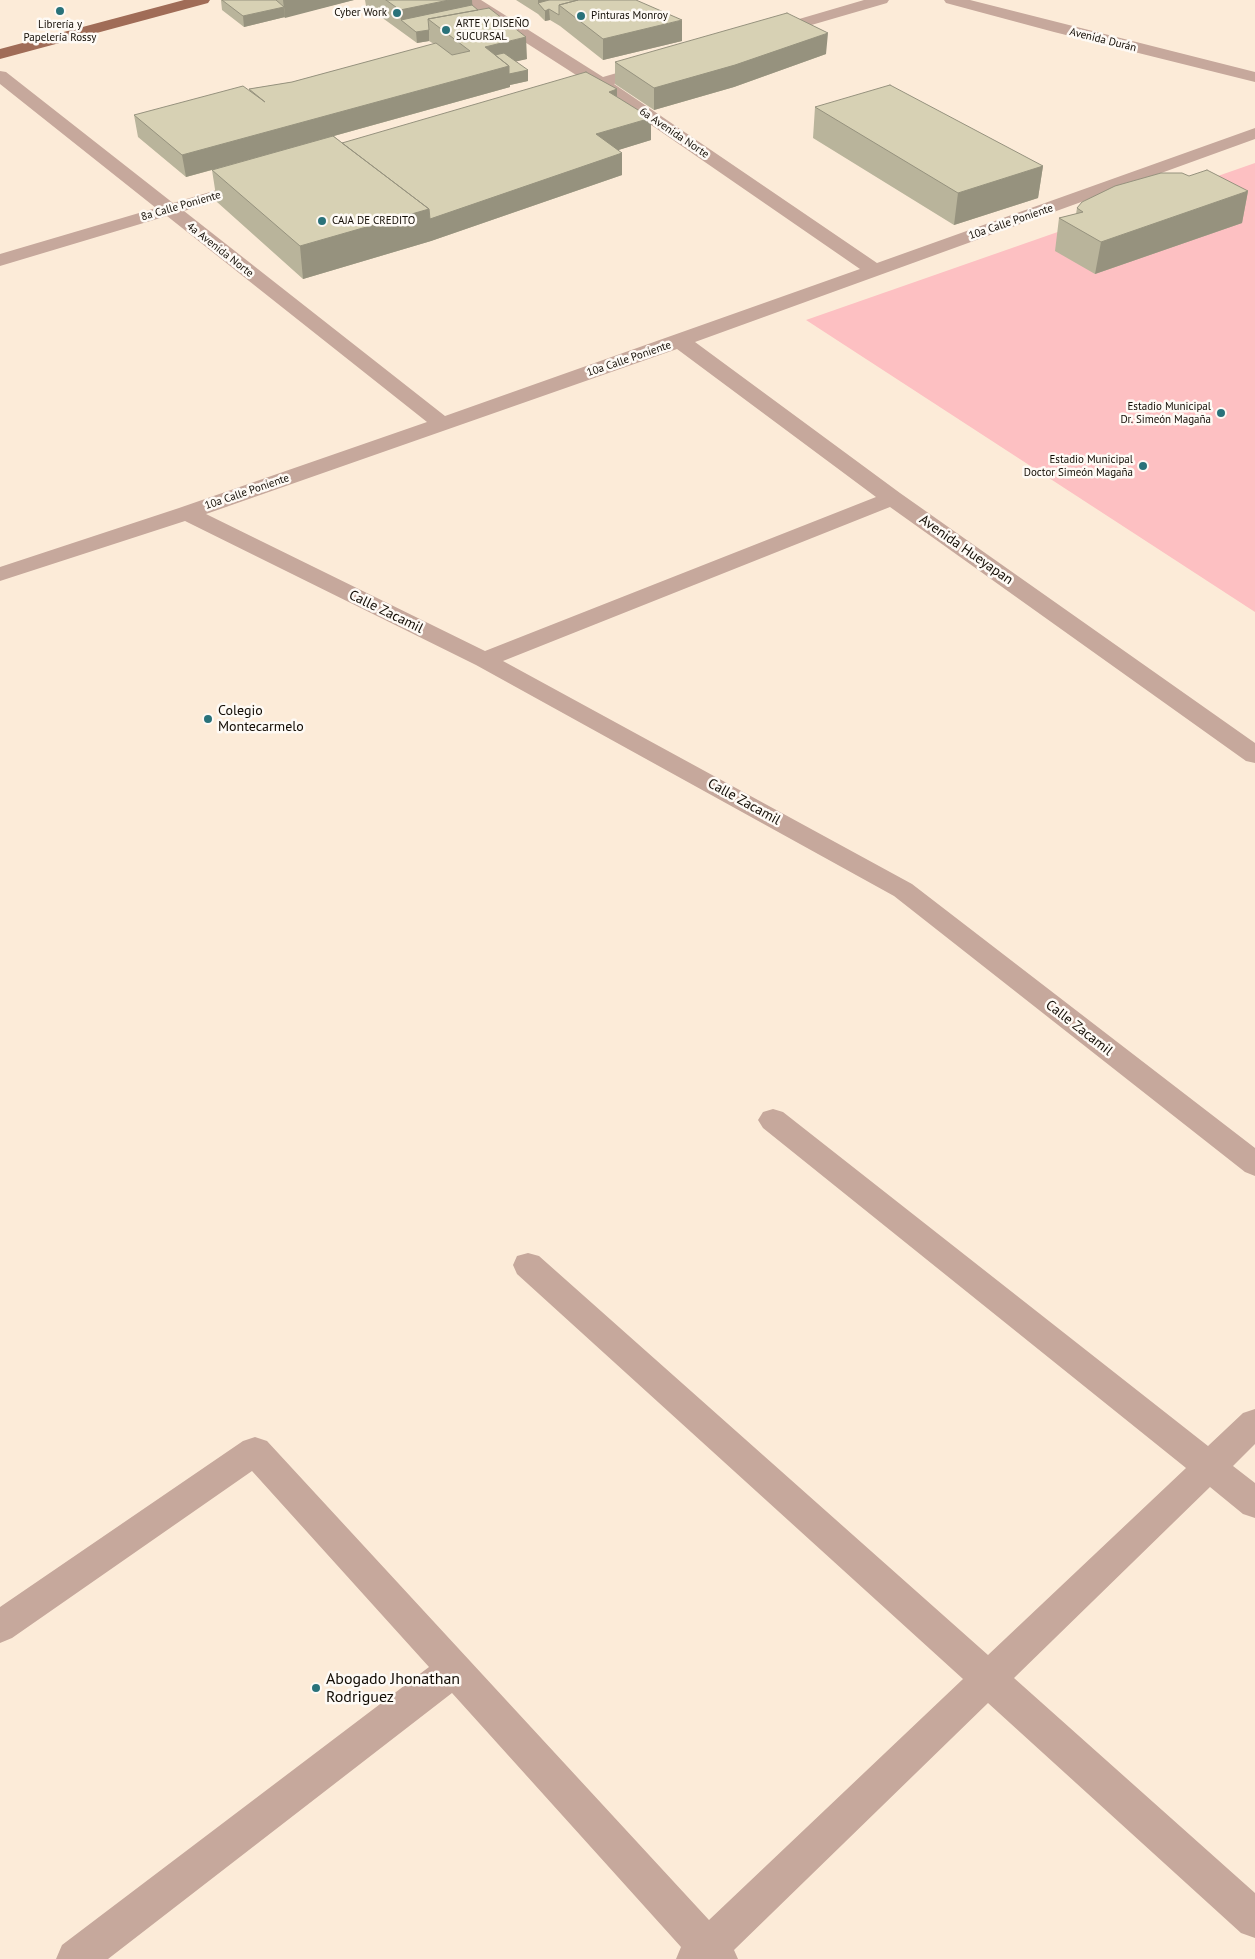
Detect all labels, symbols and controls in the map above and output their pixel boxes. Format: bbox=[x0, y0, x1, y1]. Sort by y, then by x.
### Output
marker: Librería y Papelería Rossy bbox=[54, 5, 66, 17]
place label: Cyber Work bbox=[334, 6, 387, 20]
marker: Cyber Work bbox=[391, 7, 403, 19]
place label: Pinturas Monroy bbox=[591, 9, 668, 23]
marker: Pinturas Monroy bbox=[575, 10, 587, 22]
place label: ARTE Y DISEÑO SUCURSAL bbox=[456, 17, 529, 43]
place label: Librería y Papelería Rossy bbox=[24, 18, 96, 44]
marker: ARTE Y DISEÑO SUCURSAL bbox=[440, 24, 452, 36]
street label: Avenida Durán bbox=[1068, 25, 1138, 55]
street label: 6a Avenida Norte bbox=[637, 105, 711, 161]
street label: 8a Calle Poniente bbox=[140, 188, 222, 224]
street label: 10a Calle Poniente bbox=[967, 201, 1055, 243]
place label: CAJA DE CREDITO bbox=[332, 214, 415, 228]
marker: CAJA DE CREDITO bbox=[316, 215, 328, 227]
street label: 4a Avenida Norte bbox=[184, 220, 256, 280]
street label: 10a Calle Poniente bbox=[585, 338, 673, 380]
place label: Estadio Municipal Dr. Simeón Magaña bbox=[1120, 400, 1211, 426]
marker: Estadio Municipal Dr. Simeón Magaña bbox=[1215, 407, 1227, 419]
place label: Estadio Municipal Doctor Simeón Magaña bbox=[1024, 453, 1133, 479]
marker: Estadio Municipal Doctor Simeón Magaña bbox=[1137, 460, 1149, 472]
street label: 10a Calle Poniente bbox=[203, 471, 291, 513]
street label: Avenida Hueyapan bbox=[916, 511, 1016, 589]
street label: Calle Zacamil bbox=[346, 587, 426, 637]
place label: Colegio Montecarmelo bbox=[218, 703, 304, 736]
marker: Colegio Montecarmelo bbox=[202, 713, 214, 725]
street label: Calle Zacamil bbox=[705, 775, 783, 829]
street label: Calle Zacamil bbox=[1042, 997, 1116, 1059]
place label: Abogado Jhonathan Rodriguez bbox=[326, 1669, 460, 1707]
marker: Abogado Jhonathan Rodriguez bbox=[310, 1682, 322, 1694]

